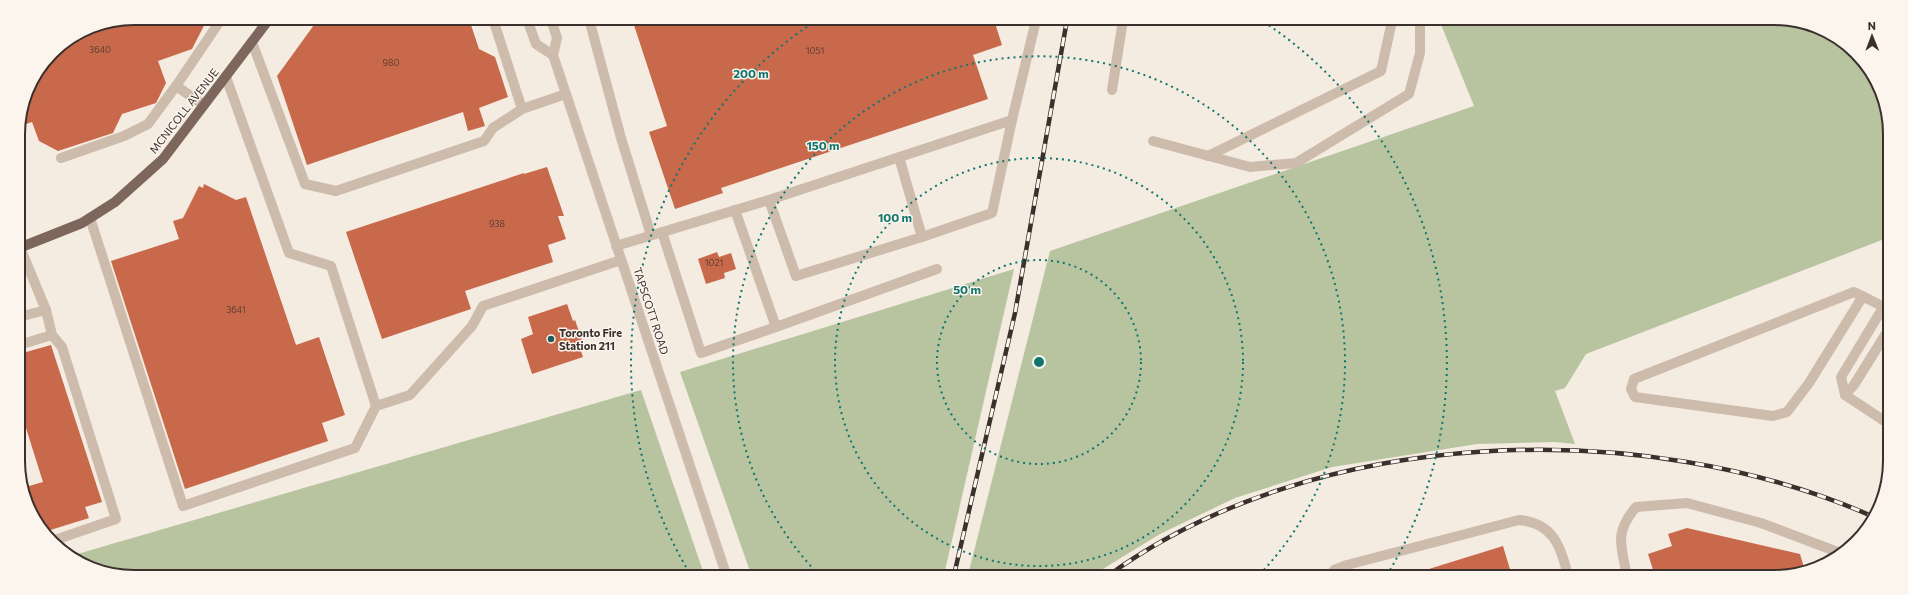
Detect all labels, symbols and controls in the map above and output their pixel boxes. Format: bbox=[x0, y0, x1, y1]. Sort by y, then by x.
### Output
north arrow bbox=[1852, 16, 1892, 56]
text: N bbox=[1868, 19, 1876, 32]
house number: 3640 bbox=[89, 44, 111, 55]
house number: 1051 bbox=[806, 45, 824, 56]
house number: 980 bbox=[383, 57, 400, 68]
street label: MCNICOLL AVENUE bbox=[146, 66, 221, 156]
text: 200 m bbox=[733, 66, 769, 80]
text: 150 m bbox=[806, 138, 840, 152]
text: 100 m bbox=[878, 210, 912, 224]
house number: 938 bbox=[489, 218, 505, 229]
house number: 1021 bbox=[705, 257, 723, 268]
street label: TAPSCOTT ROAD bbox=[631, 266, 672, 356]
text: 50 m bbox=[953, 282, 981, 296]
house number: 3641 bbox=[226, 304, 246, 315]
place label: Toronto Fire Station 211 bbox=[559, 326, 622, 352]
marker: Toronto Fire Station 211 bbox=[546, 334, 556, 344]
centre of rings bbox=[1032, 355, 1046, 369]

